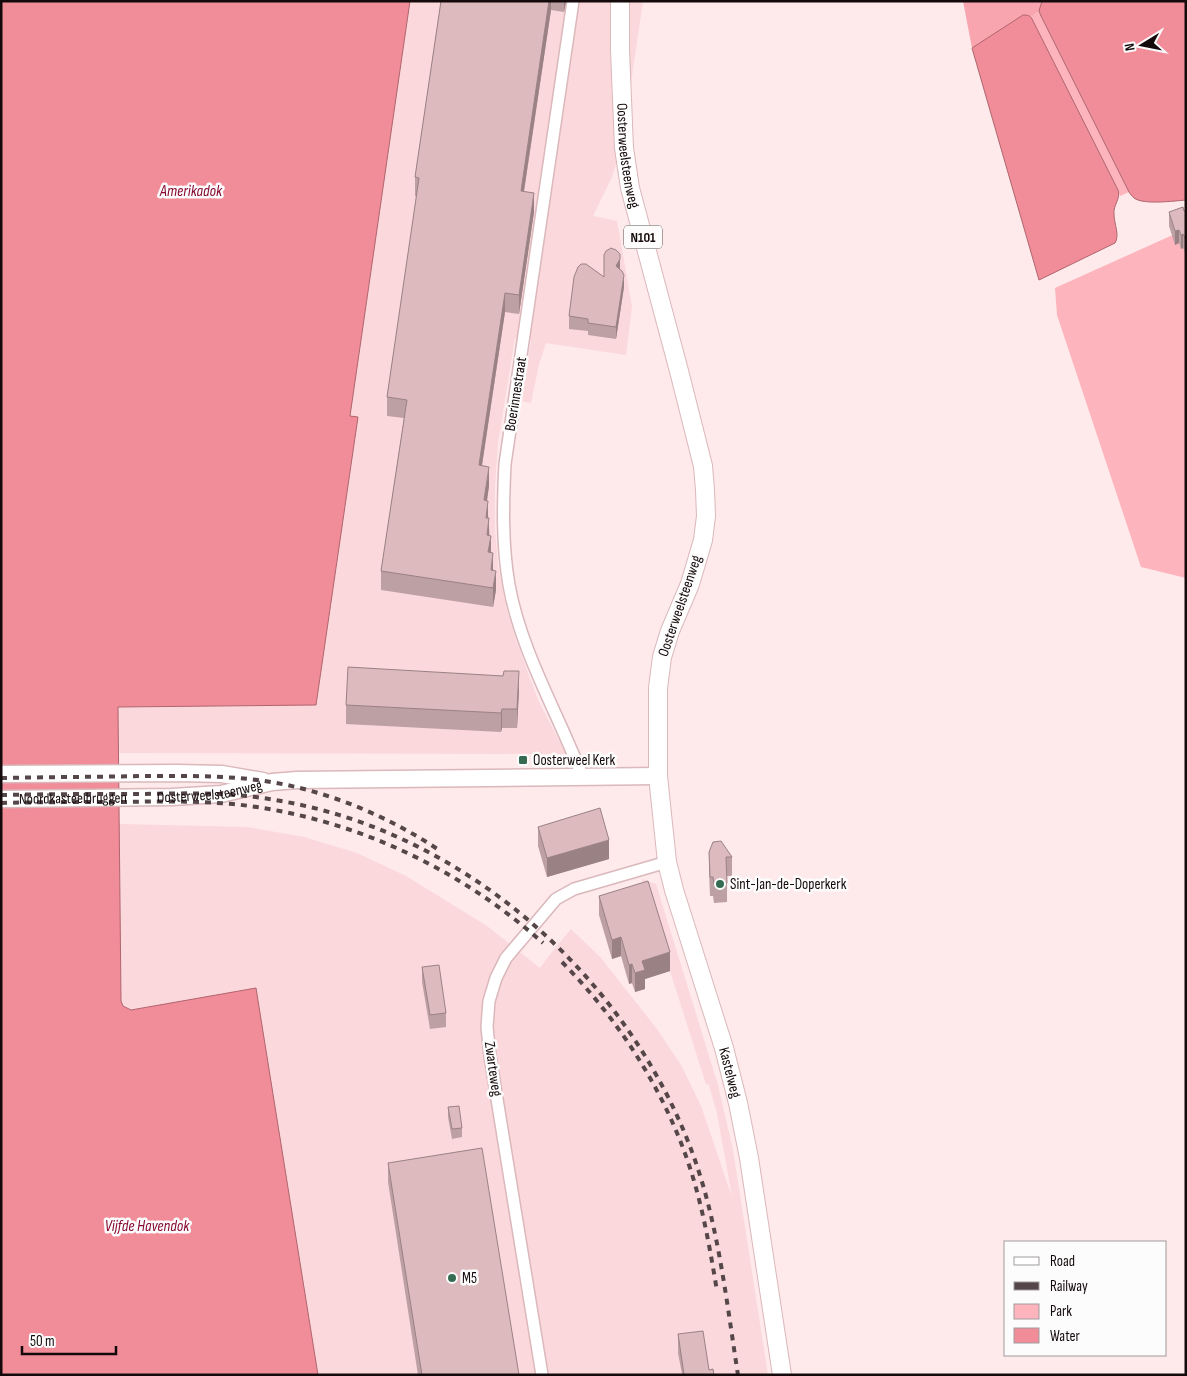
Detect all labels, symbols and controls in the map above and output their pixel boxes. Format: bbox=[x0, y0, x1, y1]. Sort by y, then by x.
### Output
north arrow bbox=[1117, 20, 1167, 70]
text: N bbox=[1121, 42, 1139, 52]
street label: Oosterweelsteenweg bbox=[613, 103, 644, 210]
water label: Amerikadok bbox=[159, 182, 223, 201]
road number: N101 bbox=[624, 226, 662, 248]
street label: Boerinnestraat bbox=[501, 355, 531, 433]
street label: Oosterweelsteenweg bbox=[654, 553, 706, 659]
place label: Oosterweel Kerk bbox=[533, 751, 615, 770]
marker: Oosterweel Kerk bbox=[517, 754, 529, 766]
street label: Oosterweelsteenweg bbox=[157, 775, 264, 807]
street label: Noordkasteelbruggen bbox=[19, 788, 127, 808]
place label: Sint-Jan-de-Doperkerk bbox=[730, 875, 847, 894]
marker: Sint-Jan-de-Doperkerk bbox=[714, 878, 726, 890]
street label: Zwarteweg bbox=[480, 1040, 506, 1098]
street label: Kastelweg bbox=[715, 1045, 746, 1100]
water label: Vijfde Havendok bbox=[105, 1217, 190, 1236]
legend bbox=[1004, 1241, 1167, 1356]
text: Road bbox=[1050, 1252, 1075, 1271]
place label: M5 bbox=[462, 1269, 477, 1288]
marker: M5 bbox=[446, 1272, 458, 1284]
text: Railway bbox=[1050, 1277, 1088, 1296]
text: Park bbox=[1050, 1302, 1072, 1321]
scale bar bbox=[22, 1324, 116, 1356]
text: Water bbox=[1050, 1327, 1081, 1346]
text: 50 m bbox=[30, 1332, 55, 1351]

